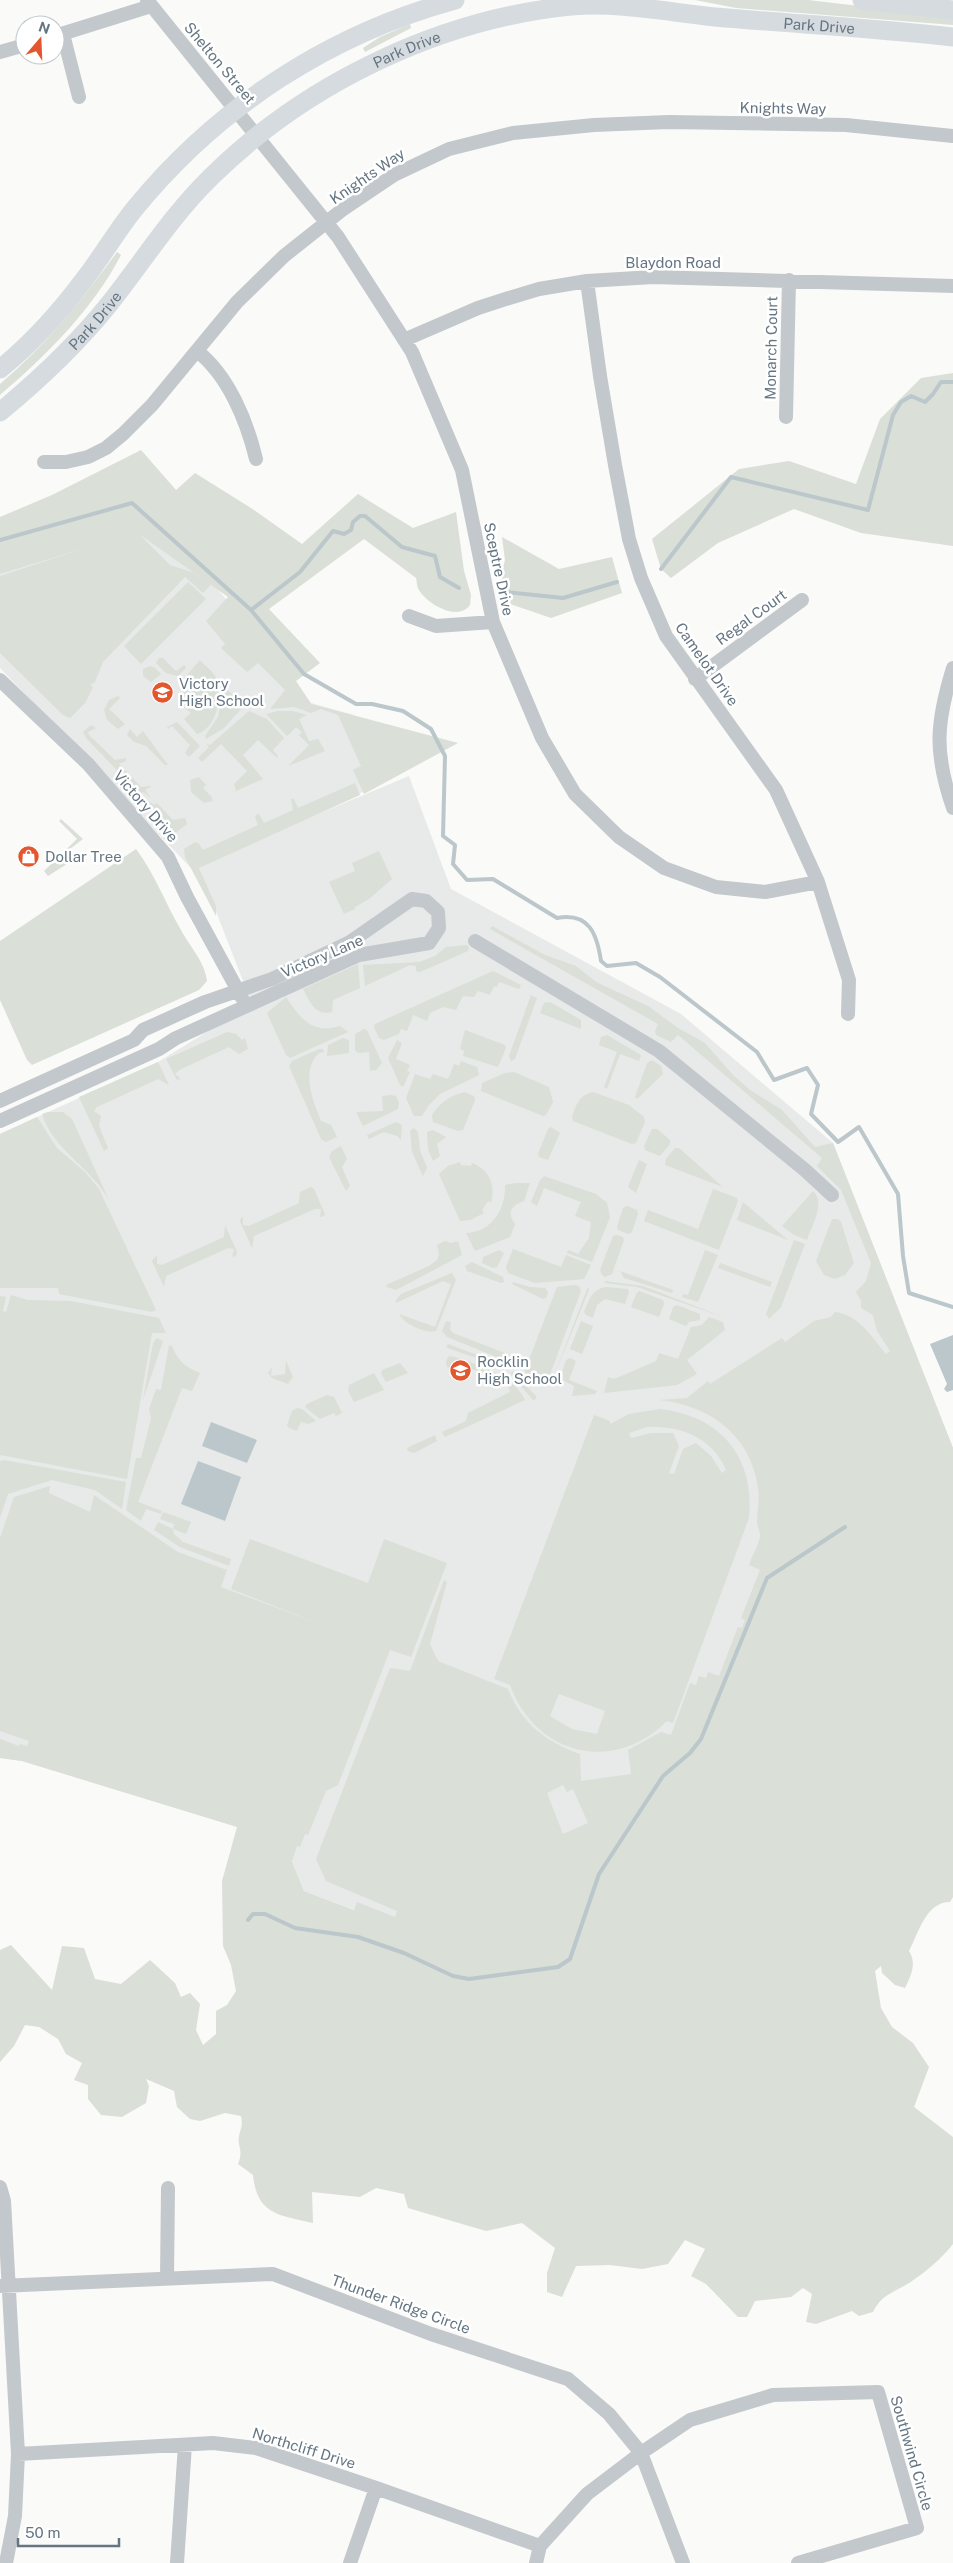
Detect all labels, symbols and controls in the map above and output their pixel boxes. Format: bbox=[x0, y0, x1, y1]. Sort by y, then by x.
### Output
street label: Park Drive bbox=[783, 14, 856, 36]
north arrow bbox=[15, 15, 65, 65]
text: N bbox=[36, 18, 52, 37]
street label: Shelton Street bbox=[181, 19, 259, 107]
street label: Park Drive bbox=[370, 28, 443, 71]
street label: Knights Way bbox=[740, 99, 826, 117]
street label: Knights Way bbox=[326, 145, 408, 207]
street label: Blaydon Road bbox=[625, 254, 721, 271]
street label: Park Drive bbox=[65, 288, 125, 353]
street label: Monarch Court bbox=[762, 296, 780, 400]
street label: Sceptre Drive bbox=[481, 521, 517, 617]
street label: Regal Court bbox=[712, 586, 790, 648]
street label: Camelot Drive bbox=[672, 619, 742, 709]
place label: Victory High School bbox=[179, 675, 264, 709]
school or university icon: Victory High School bbox=[151, 680, 175, 704]
street label: Victory Drive bbox=[110, 767, 182, 845]
shop icon: Dollar Tree bbox=[17, 844, 41, 868]
place label: Dollar Tree bbox=[45, 848, 122, 865]
street label: Victory Lane bbox=[279, 931, 365, 981]
place label: Rocklin High School bbox=[477, 1353, 562, 1387]
school or university icon: Rocklin High School bbox=[449, 1358, 473, 1382]
street label: Thunder Ridge Circle bbox=[329, 2271, 473, 2337]
street label: Southwind Circle bbox=[887, 2394, 937, 2512]
street label: Northcliff Drive bbox=[250, 2424, 358, 2472]
scale bar bbox=[18, 2516, 119, 2548]
text: 50 m bbox=[25, 2524, 60, 2541]

